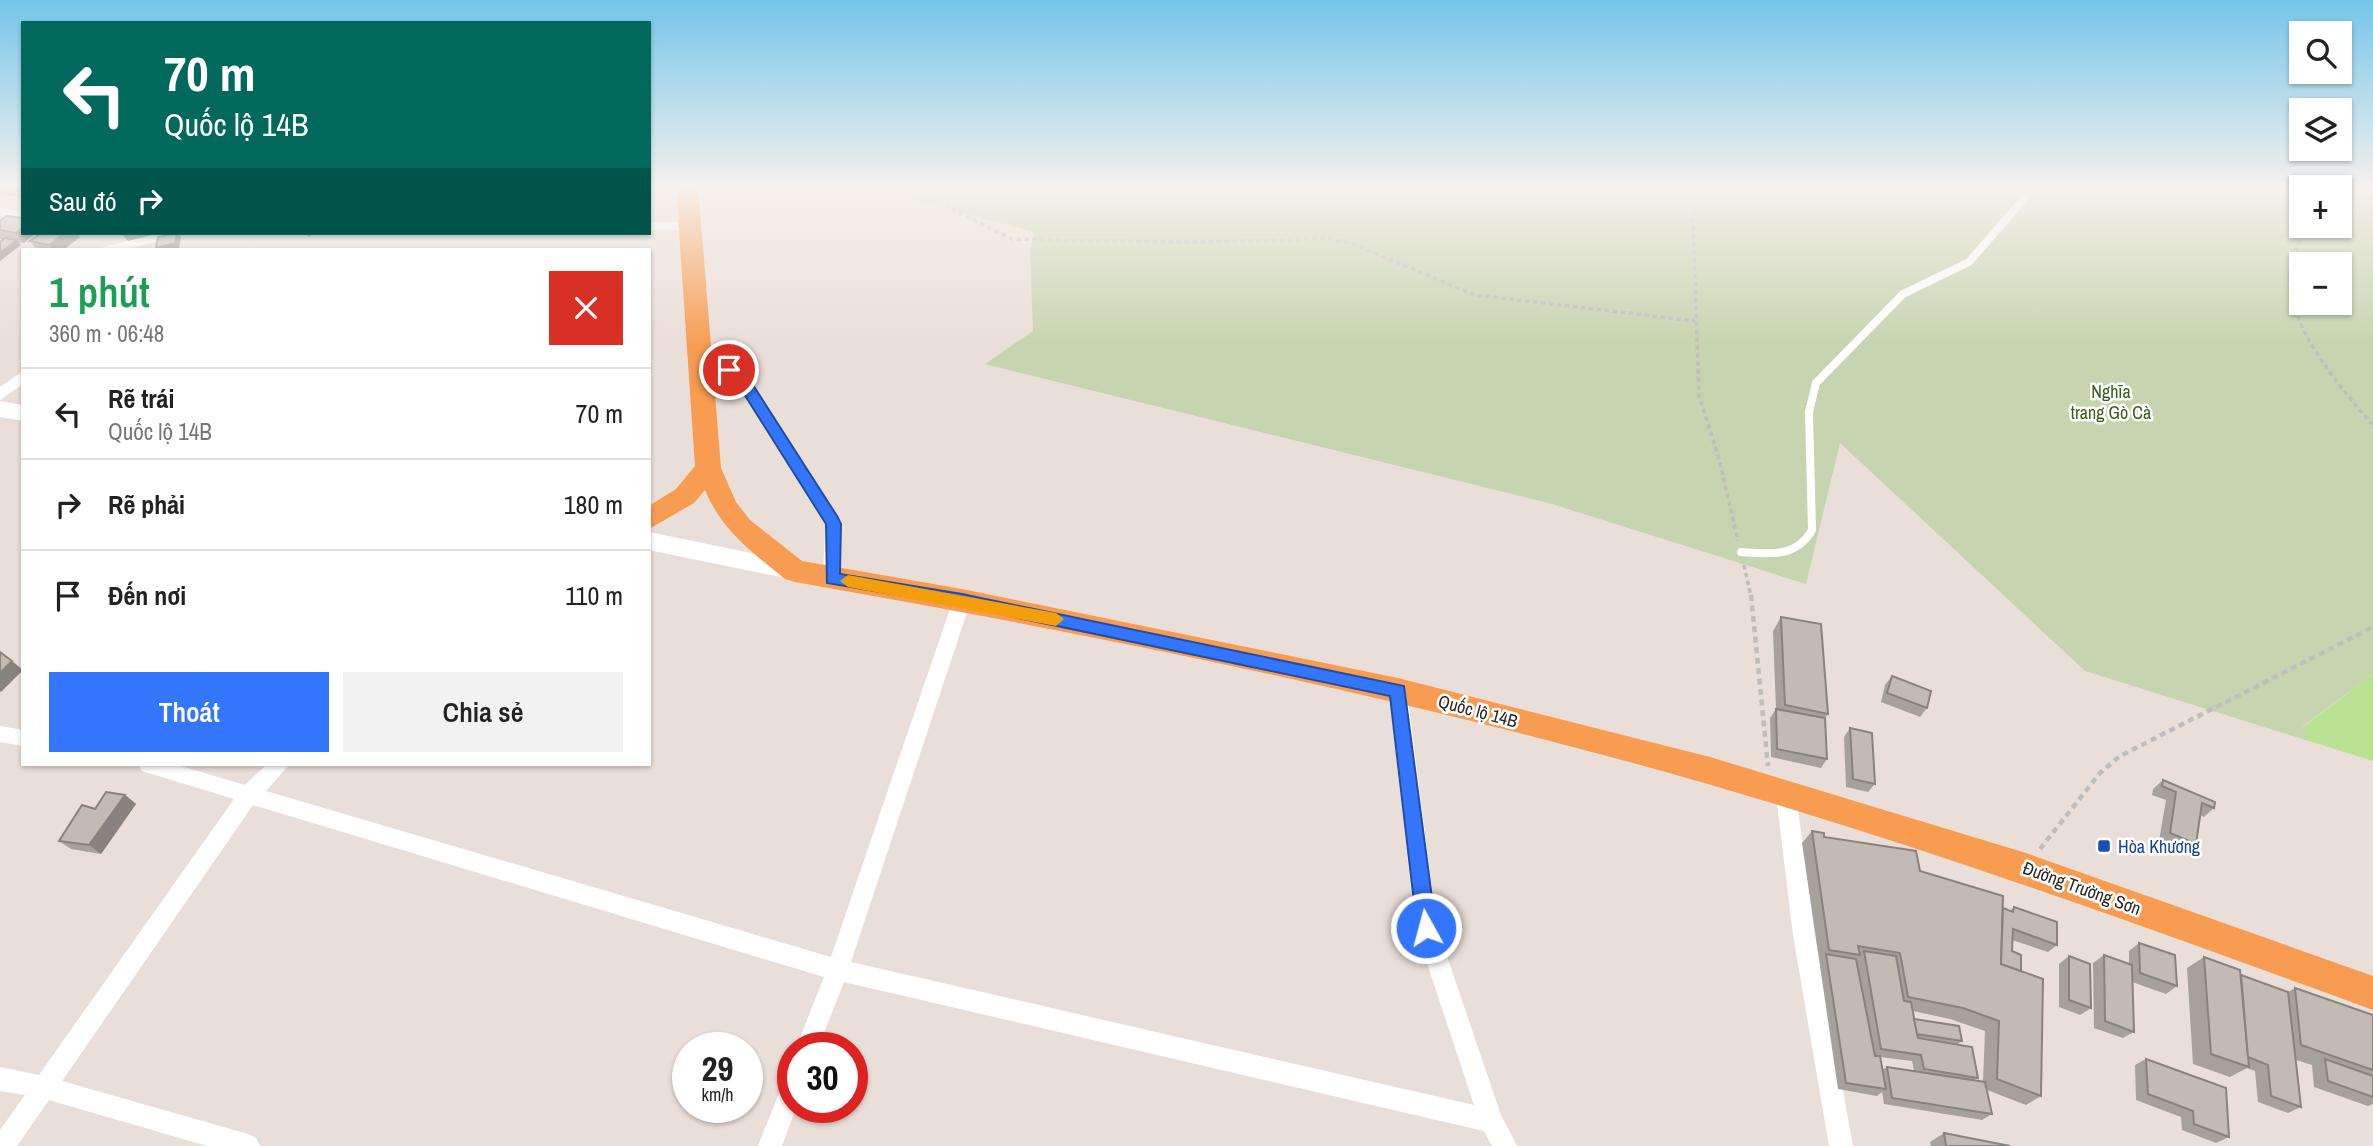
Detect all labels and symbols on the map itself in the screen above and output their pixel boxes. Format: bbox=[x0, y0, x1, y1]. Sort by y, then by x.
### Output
pin bbox=[699, 340, 759, 400]
park label: Nghĩa trang Gò Cà bbox=[2071, 379, 2151, 425]
street label: Quốc lộ 14B bbox=[1436, 688, 1521, 734]
place label: Hòa Khương bbox=[2118, 834, 2201, 859]
marker: Hòa Khương bbox=[2096, 838, 2112, 854]
street label: Đường Trường Sơn bbox=[2019, 855, 2145, 921]
position arrow bbox=[1389, 891, 1463, 965]
speed limit sign: 30 bbox=[777, 1032, 868, 1123]

